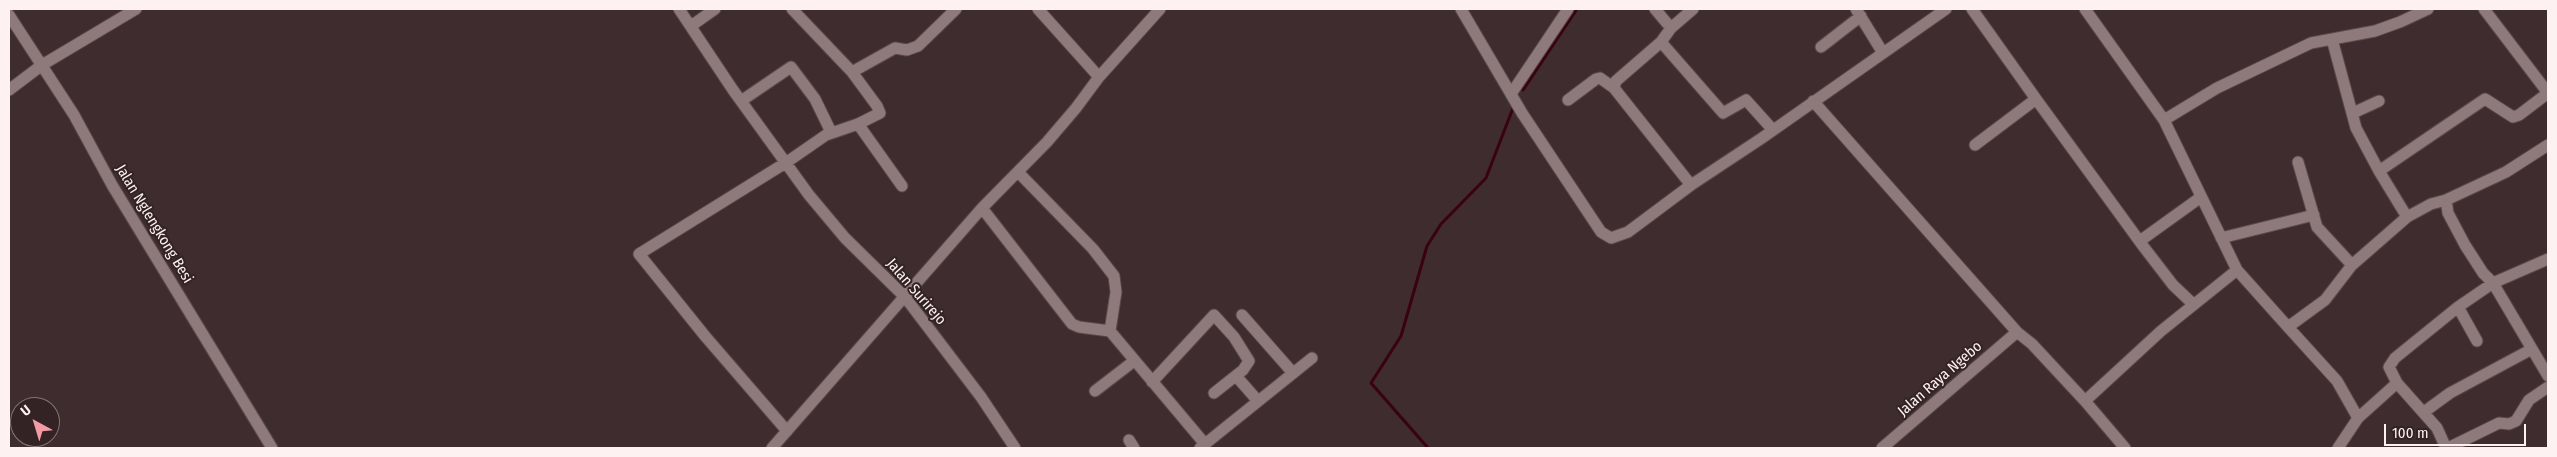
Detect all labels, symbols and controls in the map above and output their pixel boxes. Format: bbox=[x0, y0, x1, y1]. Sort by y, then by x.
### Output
street label: Jalan Nglengkong Besi bbox=[111, 161, 197, 287]
street label: Jalan Surirejo bbox=[882, 255, 950, 329]
street label: Jalan Raya Ngebo bbox=[1894, 338, 1986, 420]
north arrow bbox=[10, 397, 60, 447]
text: U bbox=[17, 402, 34, 420]
scale bar bbox=[2387, 414, 2530, 446]
text: 100 m bbox=[2392, 424, 2429, 442]

